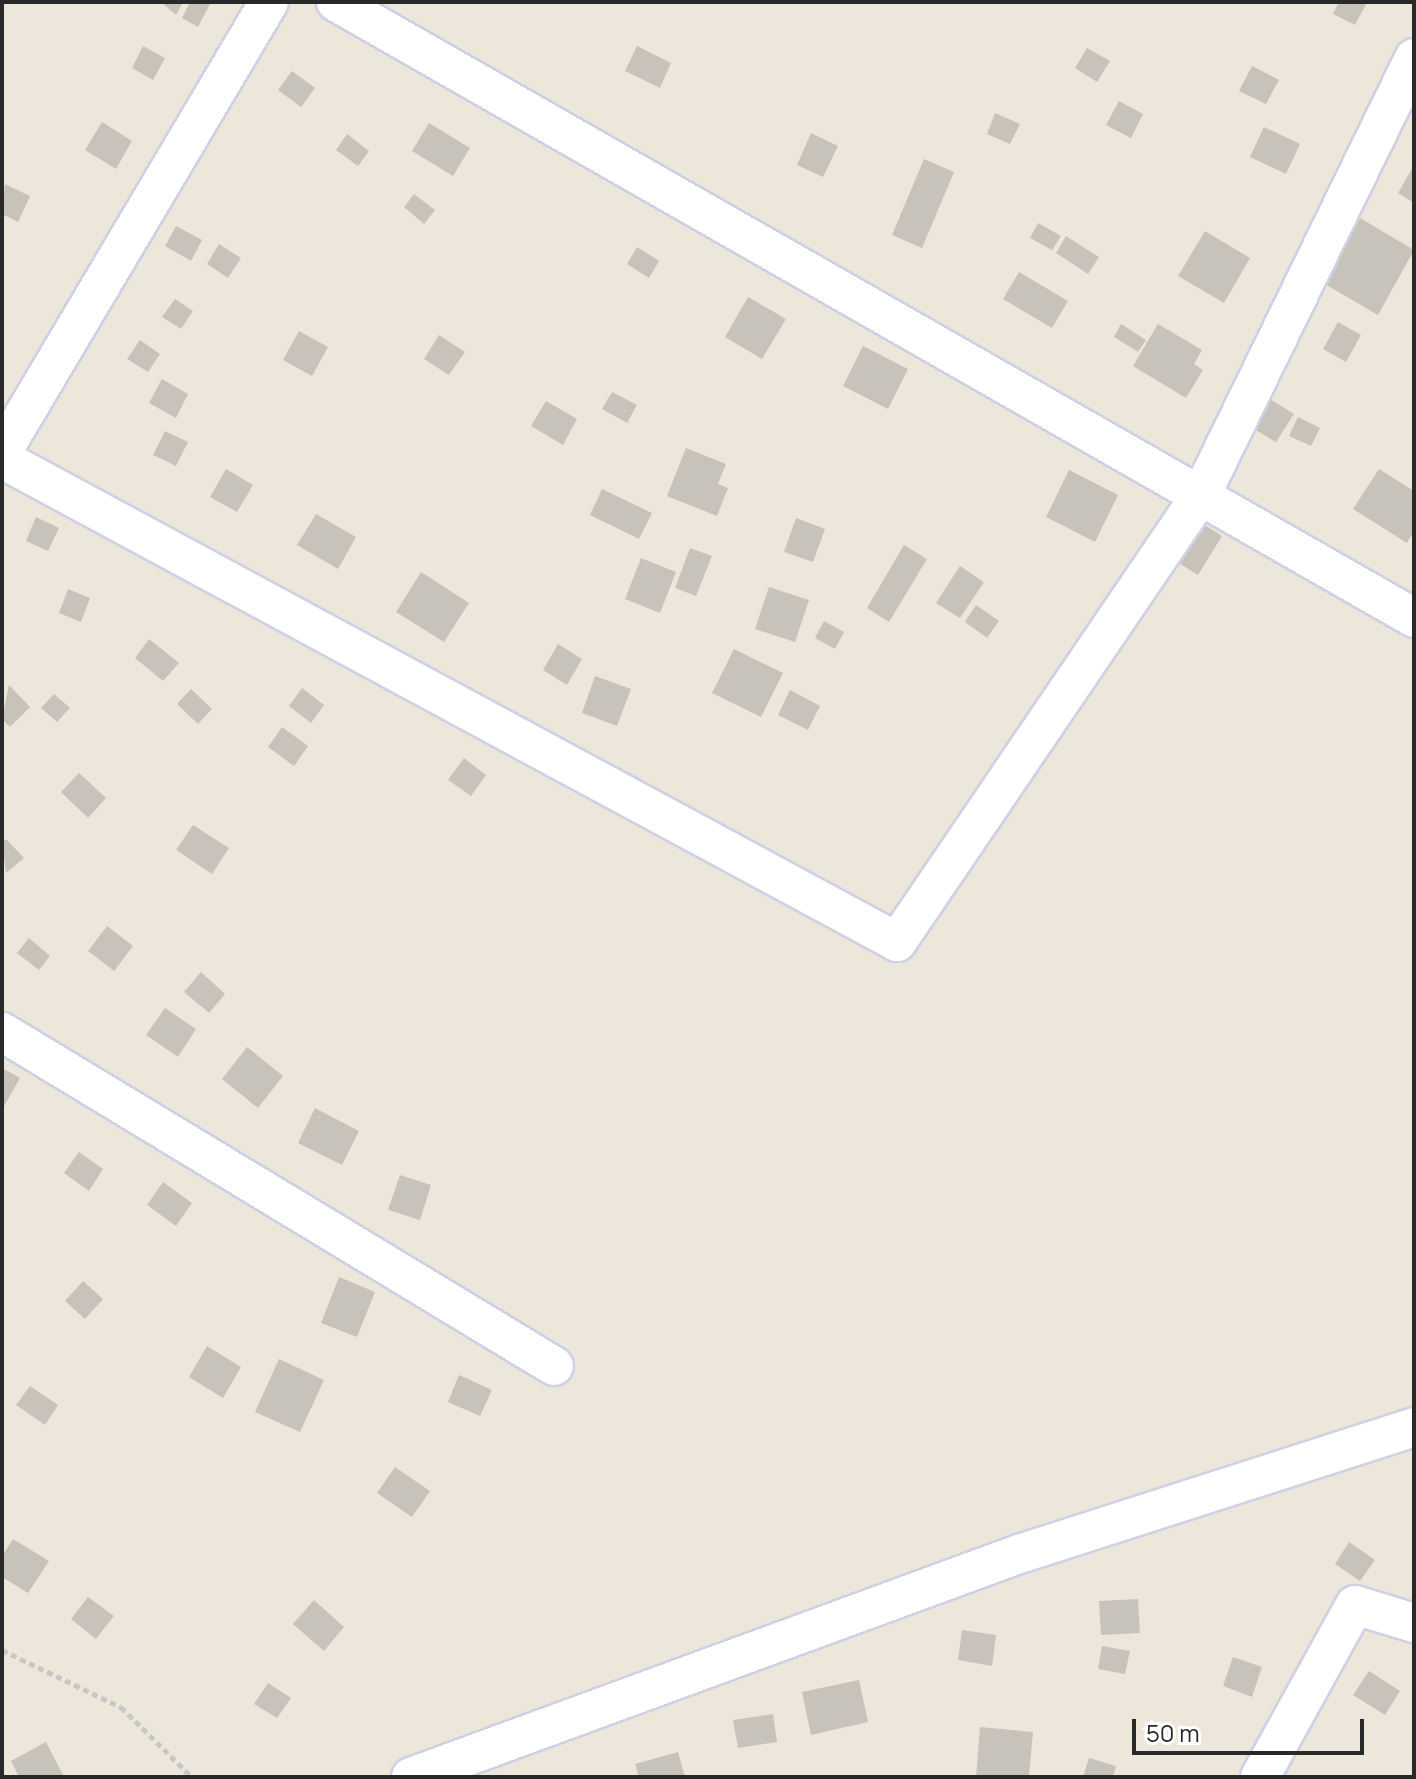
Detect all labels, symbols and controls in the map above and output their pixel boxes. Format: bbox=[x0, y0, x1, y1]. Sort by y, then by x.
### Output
scale bar bbox=[1136, 1703, 1368, 1753]
text: 50 m bbox=[1146, 1716, 1200, 1749]

